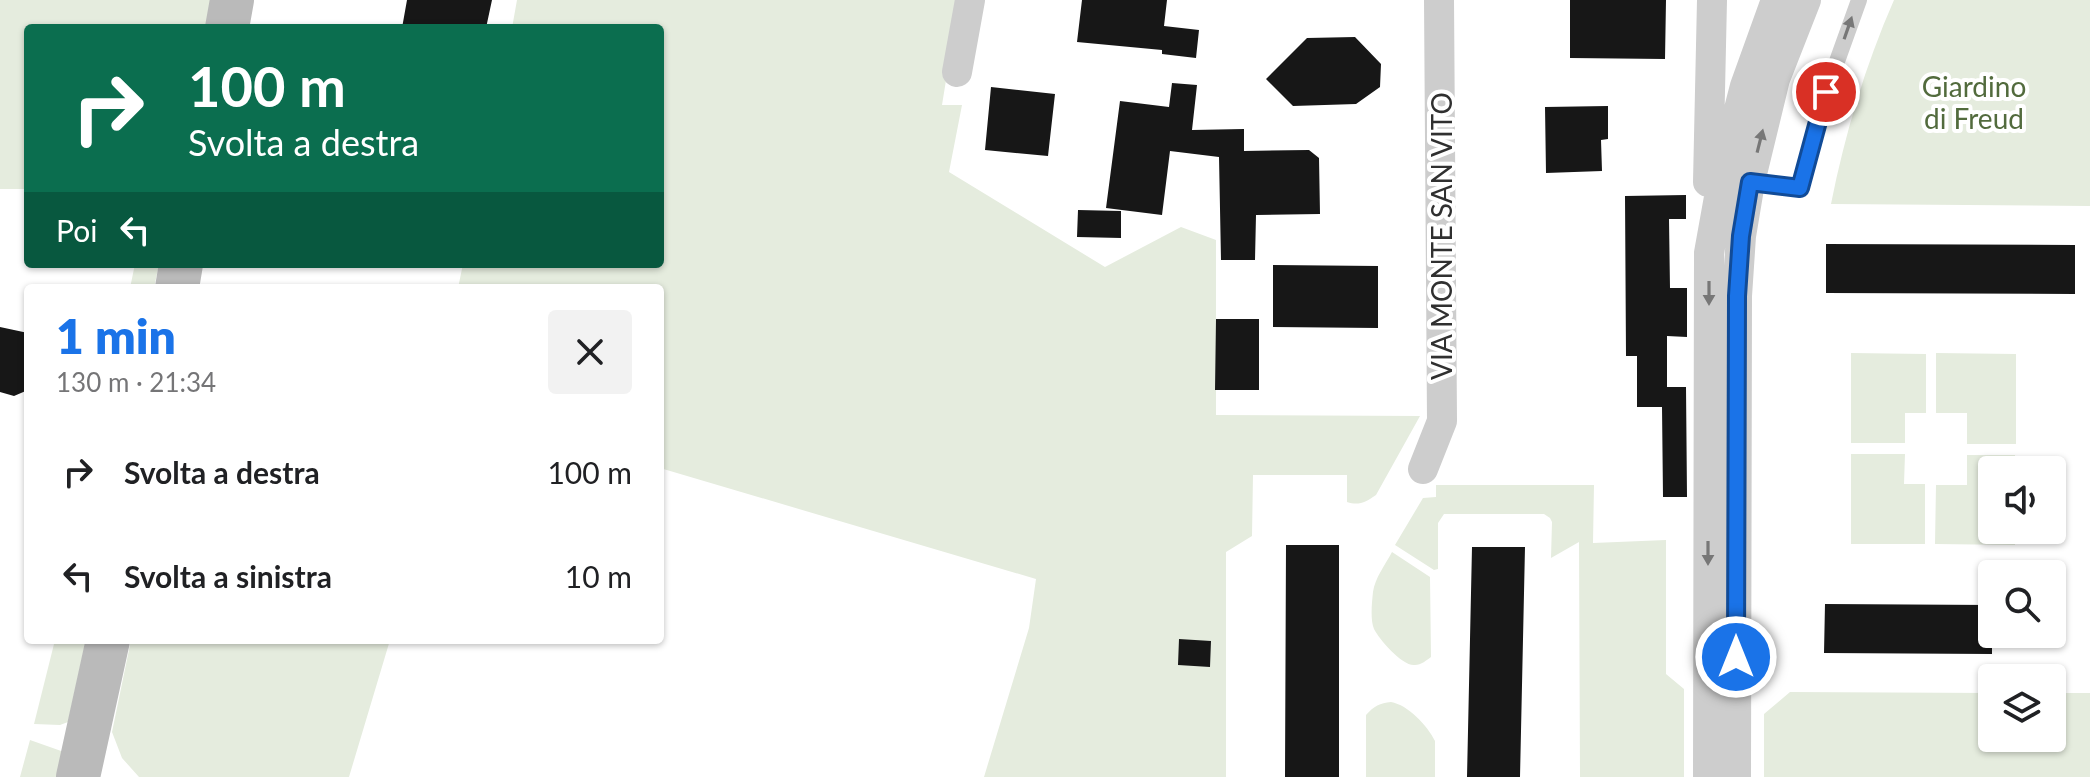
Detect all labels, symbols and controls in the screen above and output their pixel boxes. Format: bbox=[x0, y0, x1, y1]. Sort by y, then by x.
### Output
one-way arrow bbox=[1843, 15, 1855, 39]
text: 100 m bbox=[188, 52, 346, 119]
icon: right bbox=[56, 56, 160, 160]
pin bbox=[1792, 58, 1860, 126]
park label: Giardino di Freud bbox=[1922, 69, 2026, 135]
icon: arrive bbox=[1804, 70, 1848, 114]
street label: VIA MONTE SAN VITO bbox=[1424, 92, 1458, 380]
text: Svolta a destra bbox=[188, 120, 419, 164]
one-way arrow bbox=[1754, 129, 1767, 154]
icon: left bbox=[113, 208, 157, 252]
text: Poi bbox=[56, 212, 97, 248]
one-way arrow bbox=[1703, 281, 1715, 306]
text: 1 min bbox=[56, 307, 176, 364]
button: close bbox=[548, 310, 632, 394]
text: 130 m · 21:34 bbox=[56, 366, 216, 398]
icon: right bbox=[56, 450, 100, 494]
text: Svolta a destra bbox=[124, 454, 320, 490]
text: 100 m bbox=[547, 454, 632, 490]
map controls bbox=[1978, 456, 2066, 752]
button: sound bbox=[1978, 456, 2066, 544]
one-way arrow bbox=[1702, 541, 1714, 566]
icon: left bbox=[56, 554, 100, 598]
text: Svolta a sinistra bbox=[124, 558, 332, 594]
text: 10 m bbox=[565, 558, 632, 594]
button: search bbox=[1978, 560, 2066, 648]
position arrow bbox=[1694, 615, 1778, 699]
button: layers bbox=[1978, 664, 2066, 752]

